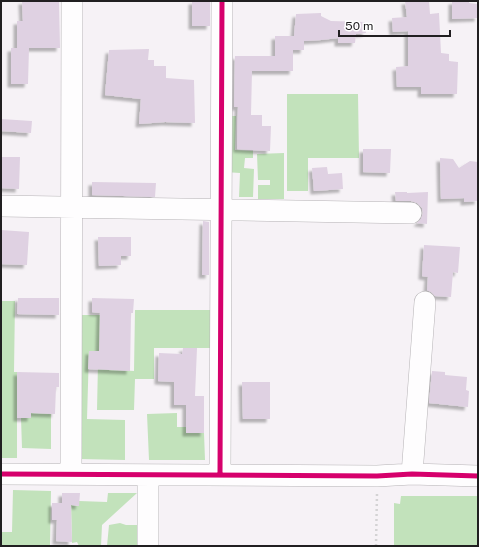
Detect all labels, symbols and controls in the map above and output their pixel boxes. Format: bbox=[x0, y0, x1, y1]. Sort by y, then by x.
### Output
scale bar bbox=[339, 12, 450, 38]
text: 50 m bbox=[345, 19, 373, 33]

